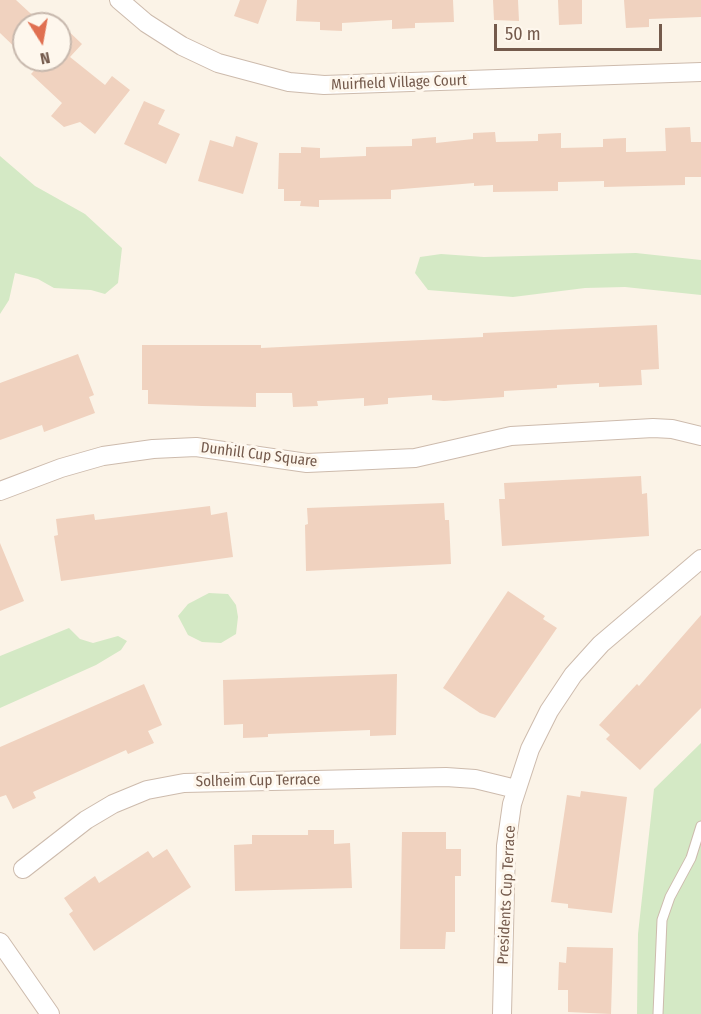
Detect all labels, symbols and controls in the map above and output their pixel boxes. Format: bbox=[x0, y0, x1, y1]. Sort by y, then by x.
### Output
north arrow bbox=[12, 12, 72, 72]
scale bar bbox=[497, 12, 665, 50]
text: 50 m bbox=[505, 23, 541, 45]
text: N bbox=[39, 48, 52, 68]
street label: Muirfield Village Court bbox=[331, 72, 467, 94]
street label: Dunhill Cup Square bbox=[200, 439, 318, 471]
street label: Solheim Cup Terrace bbox=[196, 771, 320, 791]
street label: Presidents Cup Terrace bbox=[494, 825, 520, 965]

